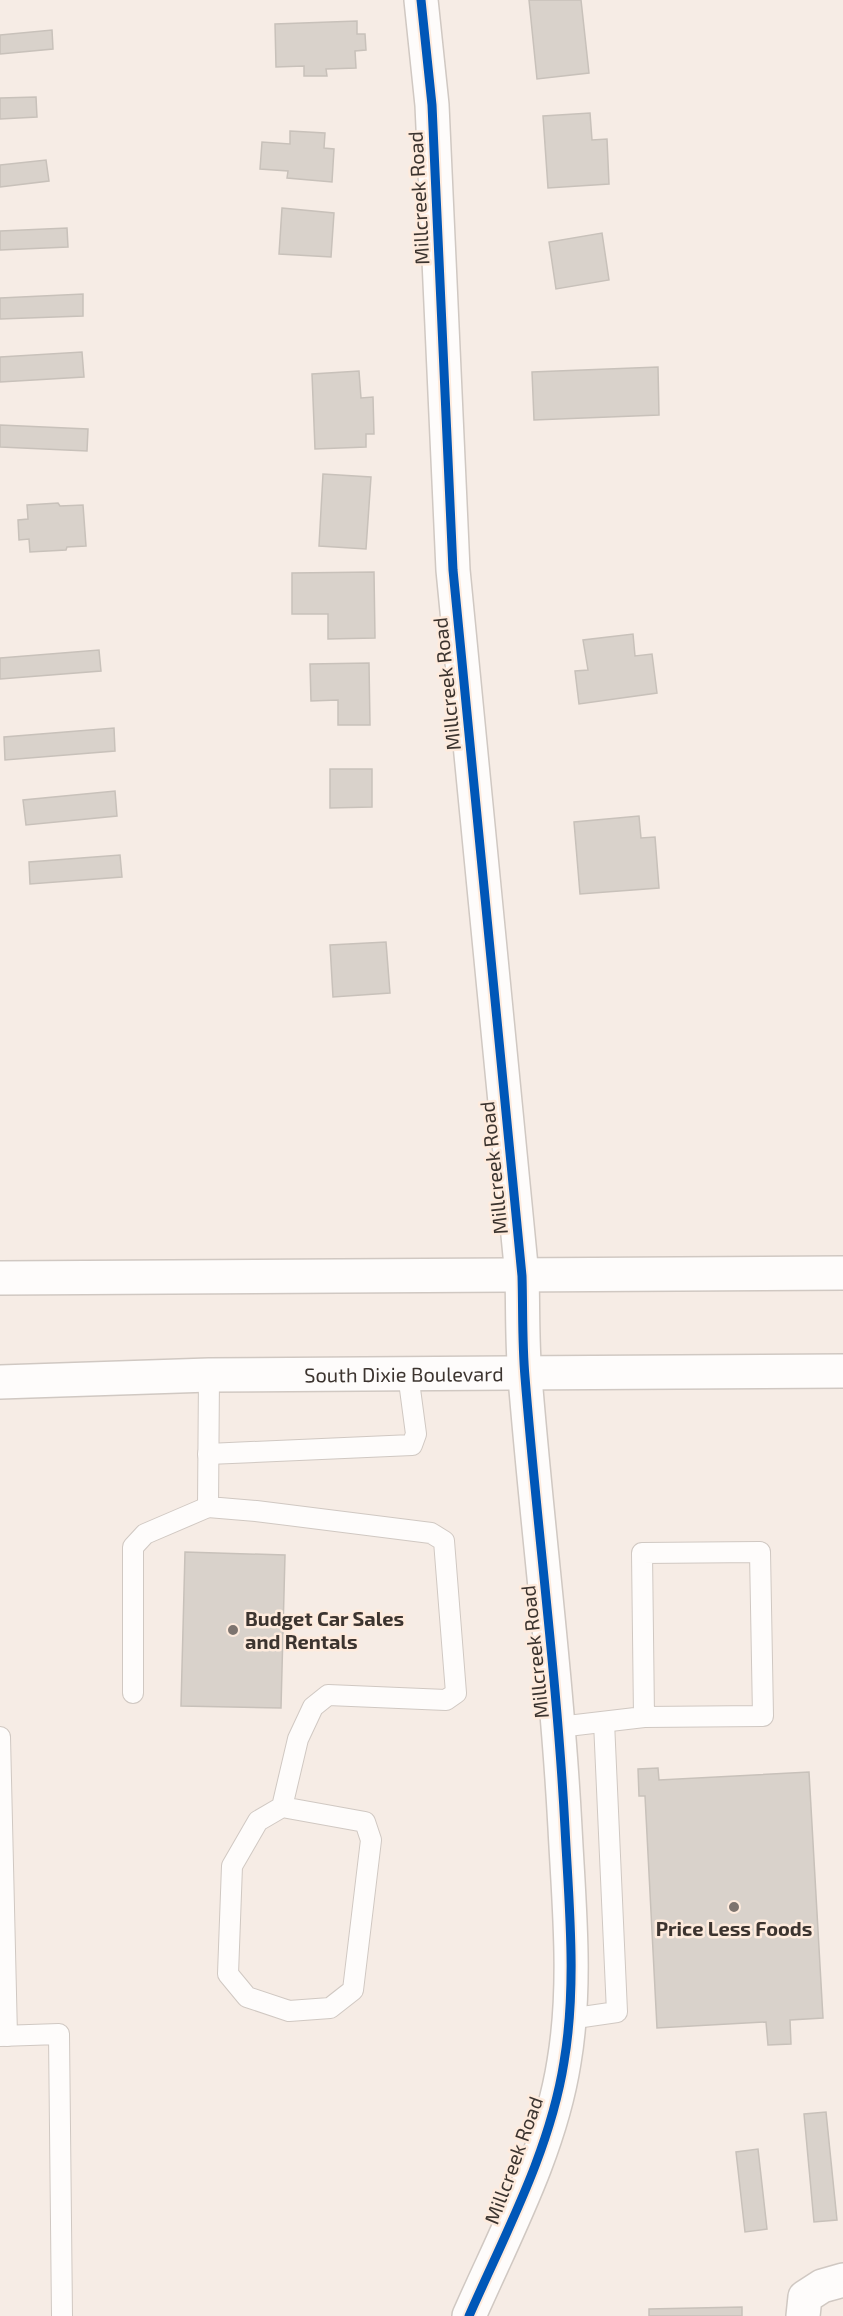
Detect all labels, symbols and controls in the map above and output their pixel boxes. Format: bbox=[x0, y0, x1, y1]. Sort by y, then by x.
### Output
street label: Millcreek Road bbox=[403, 131, 433, 265]
street label: Millcreek Road bbox=[427, 616, 465, 752]
street label: Millcreek Road bbox=[474, 1100, 512, 1236]
street label: South Dixie Boulevard bbox=[304, 1361, 504, 1386]
street label: Millcreek Road bbox=[515, 1584, 553, 1720]
place label: Budget Car Sales and Rentals bbox=[245, 1606, 404, 1653]
marker: Budget Car Sales and Rentals bbox=[226, 1623, 240, 1637]
marker: Price Less Foods bbox=[727, 1900, 741, 1914]
place label: Price Less Foods bbox=[656, 1916, 812, 1940]
street label: Millcreek Road bbox=[479, 2093, 547, 2227]

